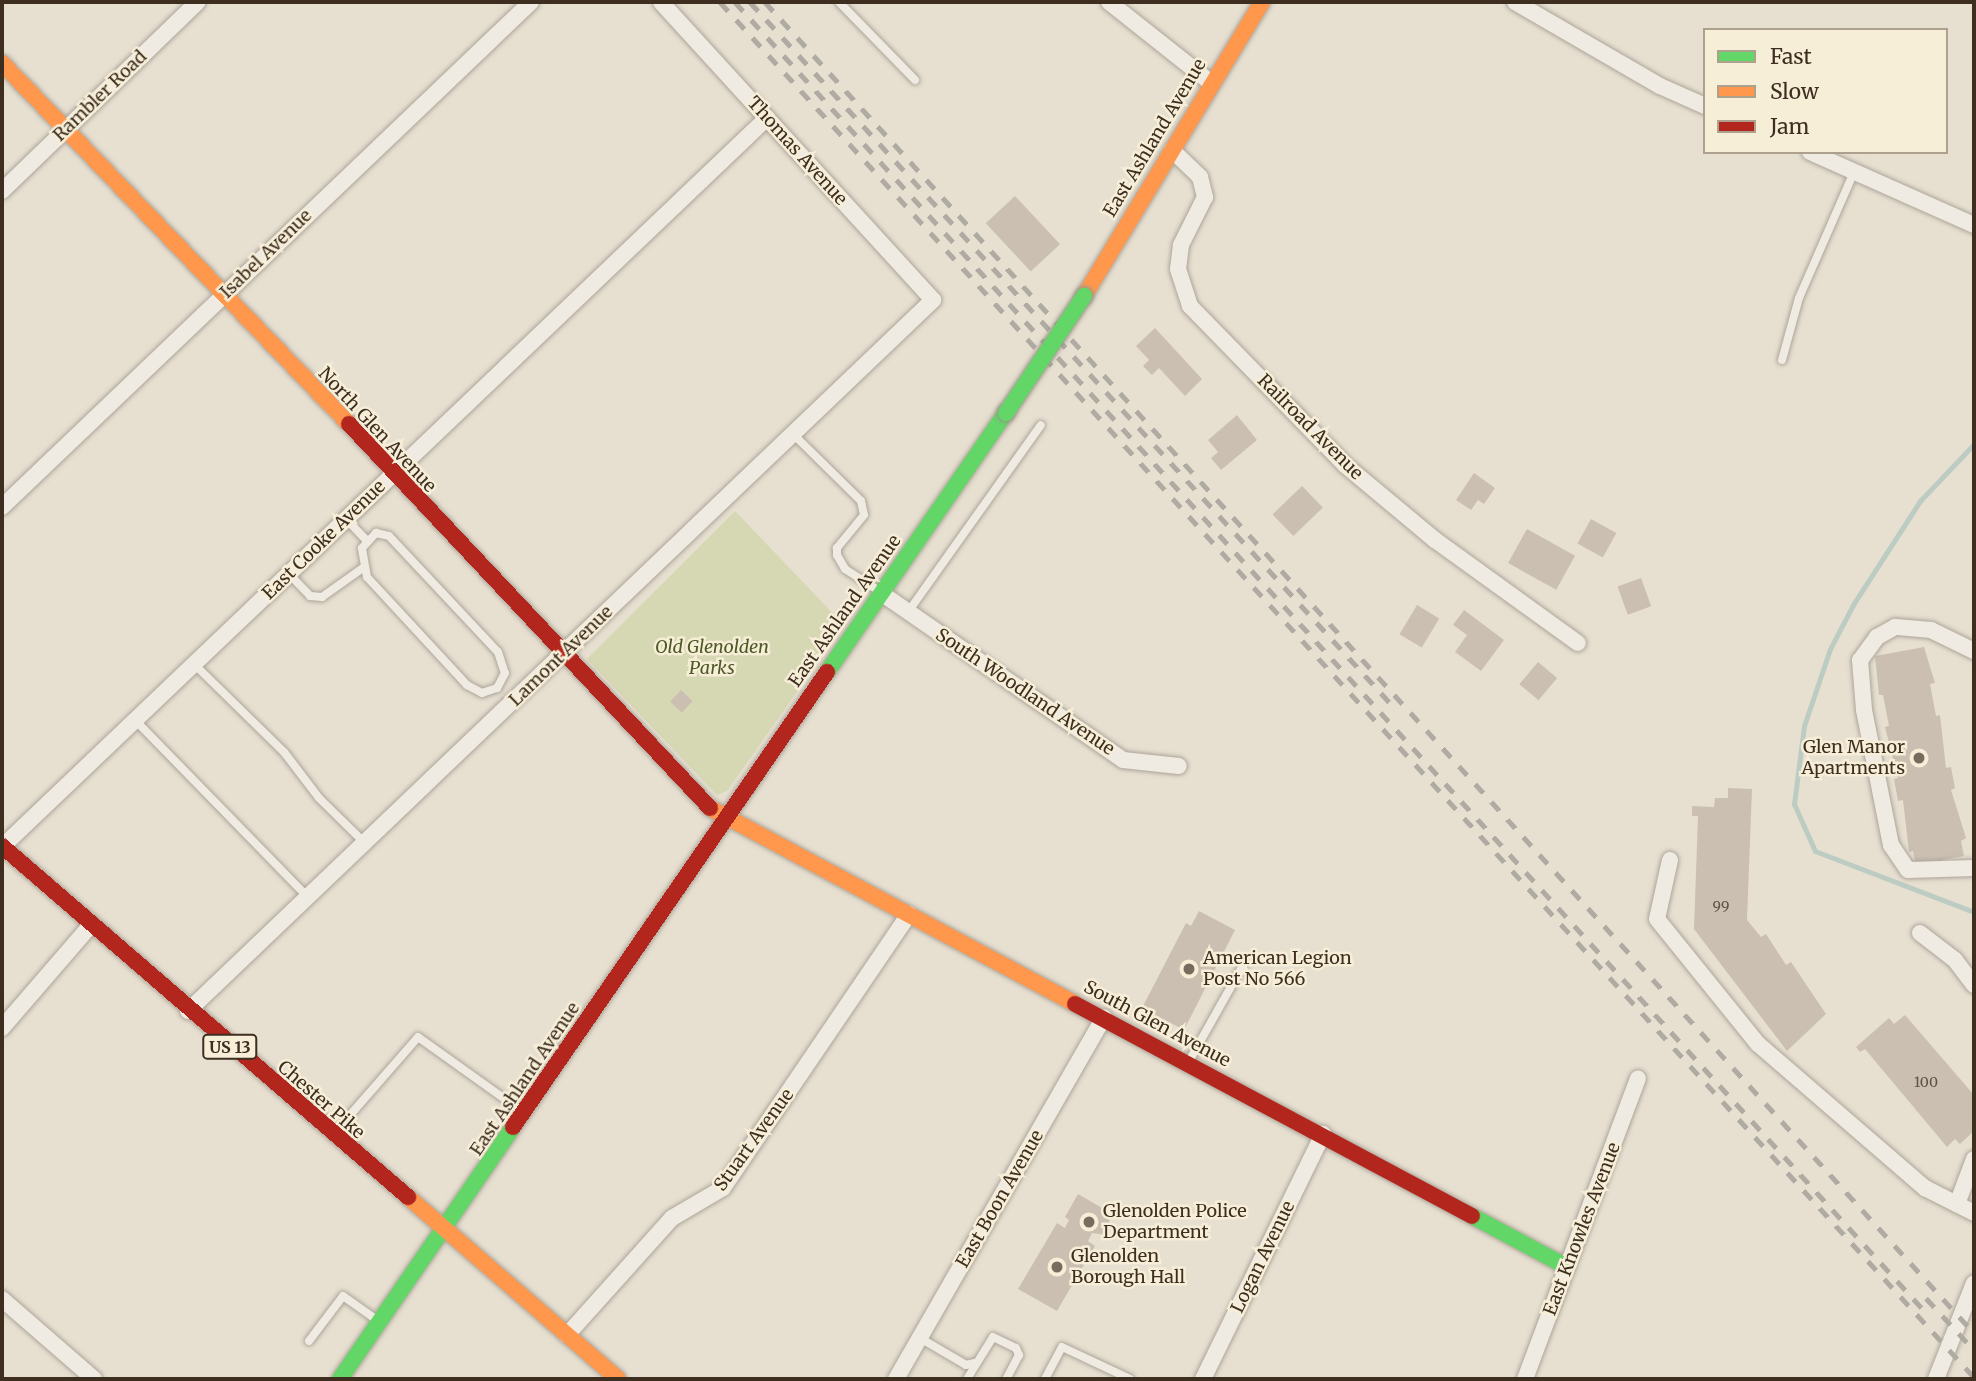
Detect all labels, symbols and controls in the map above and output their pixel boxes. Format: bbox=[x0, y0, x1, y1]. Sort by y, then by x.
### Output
legend bbox=[1703, 28, 1948, 154]
text: Fast bbox=[1770, 43, 1812, 70]
street label: Rambler Road bbox=[49, 46, 151, 146]
street label: East Ashland Avenue bbox=[1099, 55, 1211, 221]
text: Slow bbox=[1770, 78, 1819, 105]
street label: Thomas Avenue bbox=[743, 92, 851, 210]
text: Jam bbox=[1770, 113, 1809, 140]
street label: Isabel Avenue bbox=[216, 205, 316, 303]
street label: North Glen Avenue bbox=[314, 363, 440, 497]
street label: Railroad Avenue bbox=[1253, 370, 1367, 484]
street label: East Cooke Avenue bbox=[258, 476, 390, 604]
street label: East Ashland Avenue bbox=[784, 531, 906, 691]
street label: Lamont Avenue bbox=[505, 601, 617, 711]
street label: South Woodland Avenue bbox=[931, 624, 1119, 760]
park label: Old Glenolden Parks bbox=[655, 637, 769, 680]
place label: Glen Manor Apartments bbox=[1802, 737, 1905, 780]
marker: Glen Manor Apartments bbox=[1911, 750, 1927, 766]
house number: 99 bbox=[1713, 898, 1729, 914]
place label: American Legion Post No 566 bbox=[1203, 948, 1352, 990]
marker: American Legion Post No 566 bbox=[1181, 961, 1197, 977]
street label: South Glen Avenue bbox=[1080, 976, 1234, 1072]
street label: East Ashland Avenue bbox=[466, 998, 584, 1160]
road number: US 13 bbox=[202, 1035, 258, 1060]
street label: Chester Pike bbox=[273, 1056, 369, 1144]
house number: 100 bbox=[1914, 1074, 1938, 1090]
street label: Stuart Avenue bbox=[710, 1085, 798, 1195]
street label: East Boon Avenue bbox=[952, 1126, 1048, 1272]
street label: East Knowles Avenue bbox=[1539, 1139, 1625, 1319]
street label: Logan Avenue bbox=[1227, 1198, 1299, 1316]
place label: Glenolden Police Department bbox=[1103, 1201, 1247, 1244]
marker: Glenolden Police Department bbox=[1081, 1214, 1097, 1230]
place label: Glenolden Borough Hall bbox=[1071, 1246, 1185, 1288]
marker: Glenolden Borough Hall bbox=[1049, 1259, 1065, 1275]

